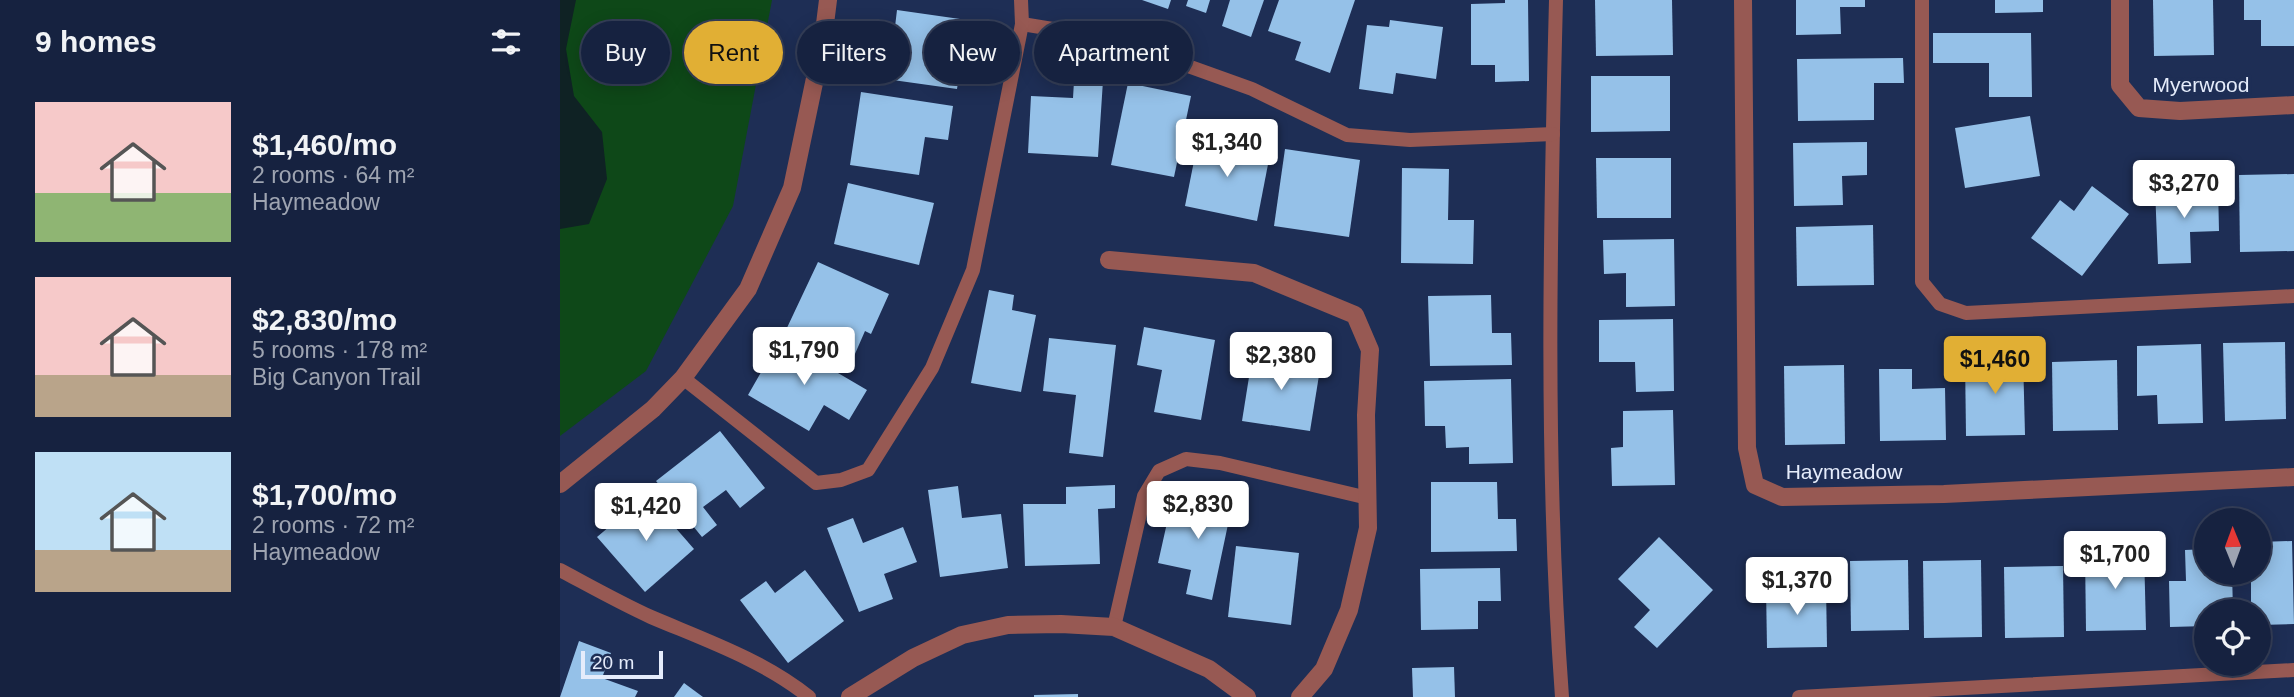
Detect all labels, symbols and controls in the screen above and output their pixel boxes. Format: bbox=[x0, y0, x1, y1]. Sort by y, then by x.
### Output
chip: Buy bbox=[581, 21, 670, 84]
chip: Rent bbox=[684, 21, 783, 84]
chip: Filters bbox=[797, 21, 910, 84]
chip: New bbox=[924, 21, 1020, 84]
chip: Apartment bbox=[1034, 21, 1193, 84]
icon: filters bbox=[487, 23, 525, 61]
text: 9 homes bbox=[35, 25, 157, 58]
street label: Myerwood bbox=[2153, 73, 2249, 96]
pin: $1,340 bbox=[1170, 120, 1284, 179]
text: $1,460/mo bbox=[252, 128, 397, 161]
text: $1,340 bbox=[1192, 129, 1262, 155]
icon: home bbox=[91, 130, 175, 214]
pin: $3,270 bbox=[2127, 160, 2241, 220]
text: 2 rooms · 64 m² bbox=[252, 162, 414, 188]
text: $3,270 bbox=[2149, 170, 2219, 196]
text: Haymeadow bbox=[252, 189, 380, 215]
text: $2,830/mo bbox=[252, 303, 397, 336]
icon: home bbox=[91, 305, 175, 389]
pin: $1,790 bbox=[747, 328, 861, 387]
pin: $2,380 bbox=[1224, 332, 1338, 392]
pin: $1,460 bbox=[1938, 336, 2052, 396]
text: 5 rooms · 178 m² bbox=[252, 337, 427, 363]
text: $1,790 bbox=[769, 337, 839, 363]
text: $2,380 bbox=[1246, 342, 1316, 368]
text: $1,460 bbox=[1960, 346, 2030, 372]
text: Big Canyon Trail bbox=[252, 364, 421, 390]
street label: Haymeadow bbox=[1786, 460, 1903, 483]
text: $1,700/mo bbox=[252, 478, 397, 511]
icon: home bbox=[91, 480, 175, 564]
pin: $2,830 bbox=[1141, 482, 1255, 541]
pin: $1,420 bbox=[589, 484, 703, 543]
text: $2,830 bbox=[1163, 491, 1233, 517]
text: $1,420 bbox=[611, 493, 681, 519]
north arrow bbox=[2194, 508, 2272, 584]
map controls bbox=[2194, 508, 2271, 676]
text: 2 rooms · 72 m² bbox=[252, 512, 414, 538]
pin: $1,700 bbox=[2058, 532, 2172, 591]
text: Haymeadow bbox=[252, 539, 380, 565]
text: $1,700 bbox=[2080, 541, 2150, 567]
pin: $1,370 bbox=[1740, 558, 1854, 617]
text: $1,370 bbox=[1762, 567, 1832, 593]
button: locate bbox=[2194, 599, 2271, 676]
scale bar bbox=[581, 648, 663, 680]
text: 20 m bbox=[592, 652, 634, 673]

